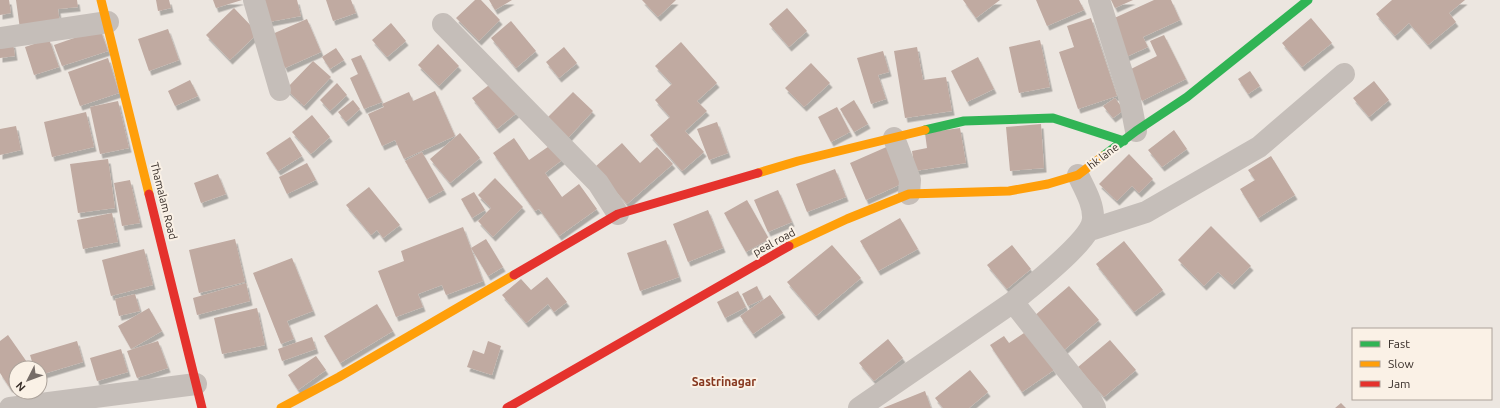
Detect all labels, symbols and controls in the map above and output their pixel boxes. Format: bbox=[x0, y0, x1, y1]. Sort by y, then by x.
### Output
street label: hk lane bbox=[1085, 141, 1121, 171]
street label: Thamalam Road bbox=[149, 161, 179, 241]
street label: peal road bbox=[751, 226, 797, 258]
legend bbox=[1352, 328, 1492, 400]
text: Fast bbox=[1388, 337, 1410, 350]
text: Slow bbox=[1388, 357, 1414, 370]
north arrow bbox=[8, 360, 48, 400]
district label: Sastrinagar bbox=[692, 375, 756, 388]
text: Jam bbox=[1388, 377, 1410, 390]
text: N bbox=[13, 380, 28, 394]

